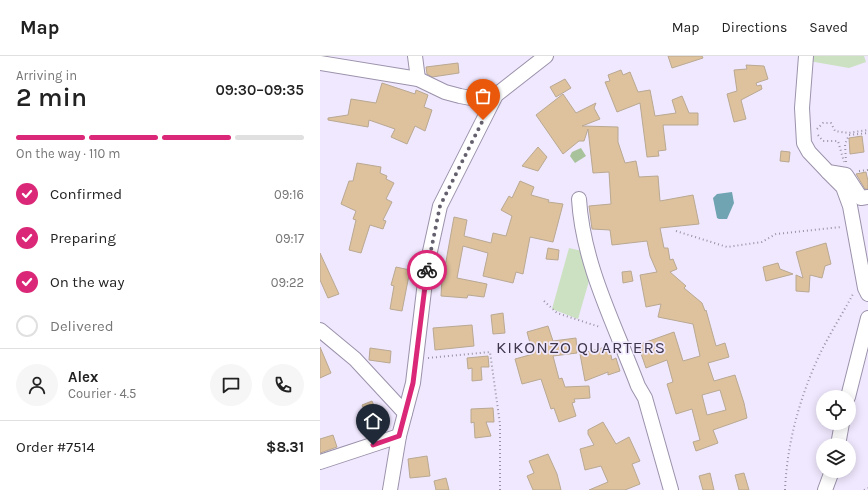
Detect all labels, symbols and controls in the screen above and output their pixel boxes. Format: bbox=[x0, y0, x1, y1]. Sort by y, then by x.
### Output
text: Map bbox=[20, 17, 59, 39]
text: Map bbox=[672, 19, 700, 36]
text: Directions bbox=[722, 19, 787, 36]
text: Saved bbox=[809, 19, 848, 36]
text: Arriving in bbox=[16, 68, 77, 83]
pin bbox=[466, 79, 500, 120]
text: 09:30–09:35 bbox=[215, 81, 304, 99]
text: 2 min bbox=[16, 82, 87, 113]
icon: bag bbox=[472, 85, 494, 107]
text: On the way · 110 m bbox=[16, 146, 121, 161]
icon: check bbox=[16, 183, 38, 205]
text: Confirmed bbox=[50, 185, 122, 203]
text: 09:16 bbox=[274, 187, 304, 202]
icon: check bbox=[16, 227, 38, 249]
text: Preparing bbox=[50, 229, 116, 247]
text: 09:17 bbox=[275, 231, 304, 246]
courier bbox=[407, 250, 447, 290]
icon: bike bbox=[416, 259, 438, 281]
icon: check bbox=[16, 271, 38, 293]
text: On the way bbox=[50, 273, 124, 291]
text: 09:22 bbox=[271, 275, 304, 290]
text: Delivered bbox=[50, 317, 114, 335]
district label: KIKONZO QUARTERS bbox=[496, 337, 666, 357]
button: person bbox=[16, 364, 58, 406]
button: chat bbox=[210, 364, 252, 406]
button: phone bbox=[262, 364, 304, 406]
text: Alex bbox=[68, 368, 98, 386]
text: Courier · 4.5 bbox=[68, 386, 136, 401]
map controls bbox=[816, 390, 856, 478]
button: locate bbox=[816, 390, 856, 430]
pin bbox=[356, 404, 390, 445]
icon: home bbox=[362, 410, 384, 432]
text: Order #7514 bbox=[16, 438, 95, 456]
text: $8.31 bbox=[266, 438, 304, 456]
button: layers bbox=[816, 438, 856, 478]

